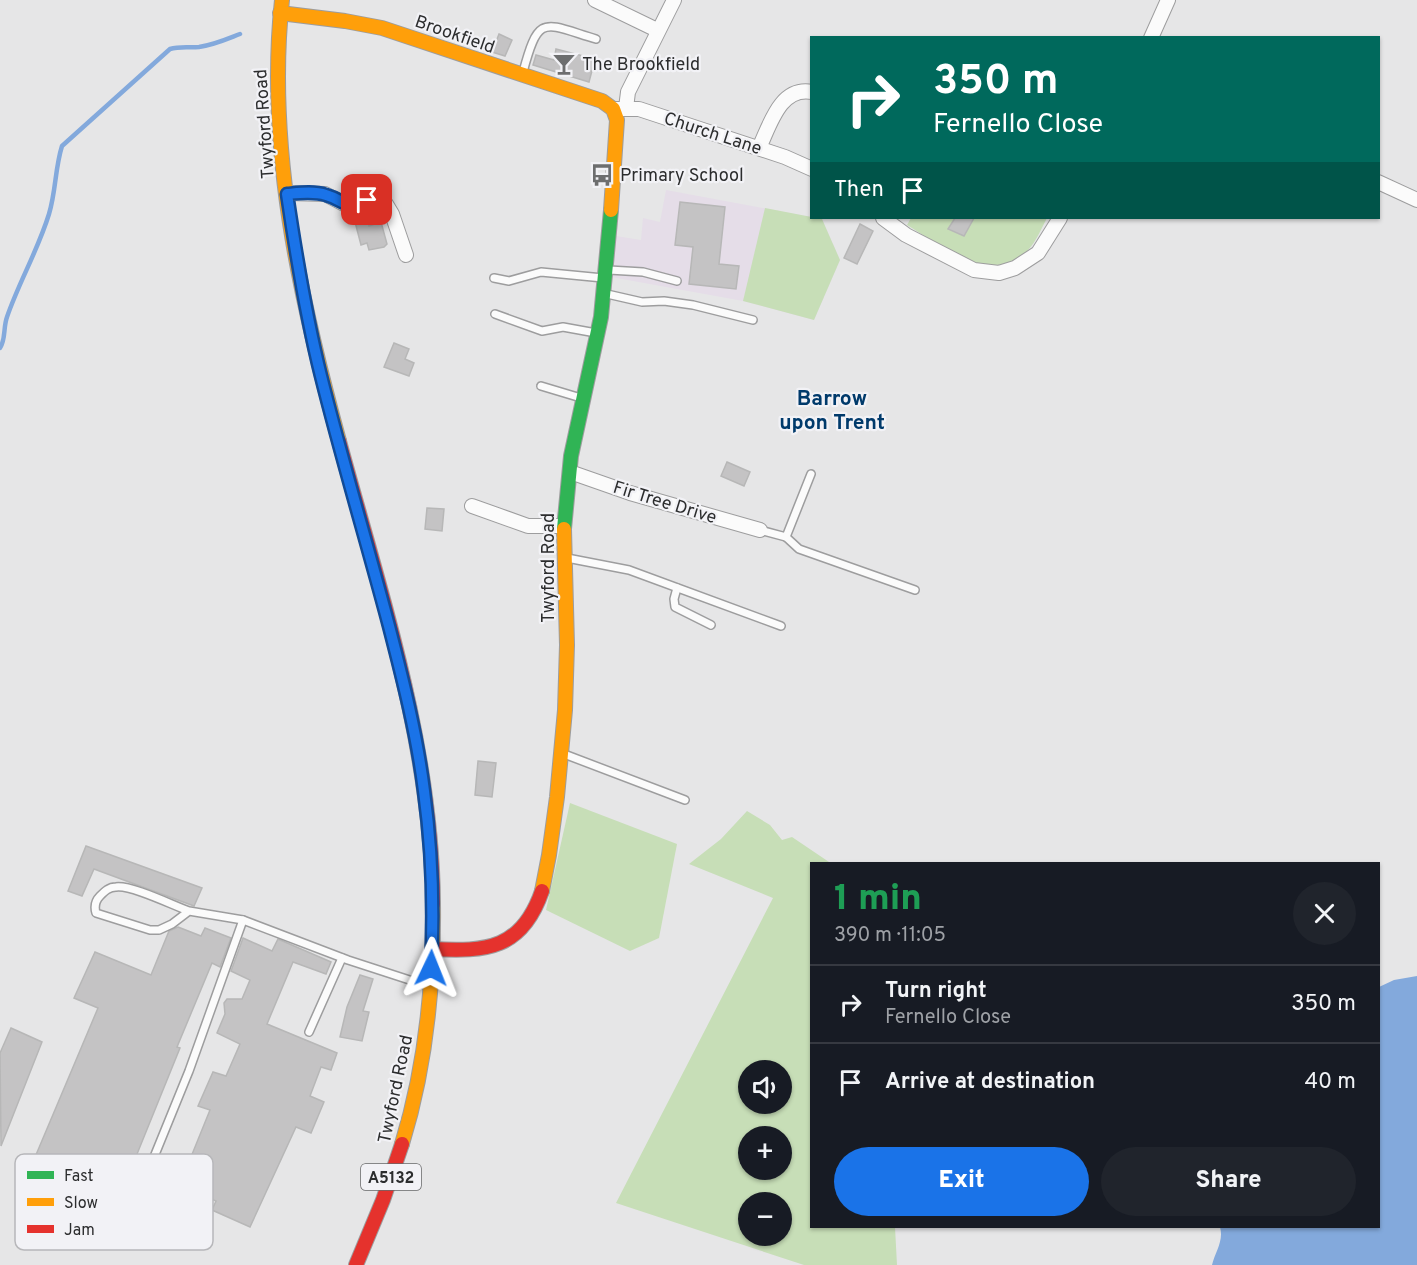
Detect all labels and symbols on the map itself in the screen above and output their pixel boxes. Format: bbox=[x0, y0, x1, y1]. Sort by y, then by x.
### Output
street label: Brookfield bbox=[411, 11, 498, 60]
bar icon: The Brookfield bbox=[551, 51, 577, 77]
place label: The Brookfield bbox=[582, 54, 700, 77]
street label: Twyford Road bbox=[250, 68, 281, 180]
street label: Church Lane bbox=[661, 108, 765, 161]
bus stop icon: Primary School bbox=[589, 162, 615, 188]
place label: Primary School bbox=[620, 165, 744, 188]
pin bbox=[341, 174, 392, 225]
district label: Barrow upon Trent bbox=[779, 386, 885, 437]
street label: Fir Tree Drive bbox=[610, 477, 719, 530]
street label: Twyford Road bbox=[538, 513, 561, 623]
position arrow bbox=[399, 936, 463, 1000]
street label: Twyford Road bbox=[374, 1033, 419, 1146]
legend bbox=[15, 1154, 213, 1250]
road number: A5132 bbox=[361, 1164, 421, 1190]
text: Fast bbox=[64, 1167, 94, 1187]
text: Slow bbox=[64, 1194, 98, 1214]
text: Jam bbox=[64, 1221, 95, 1241]

